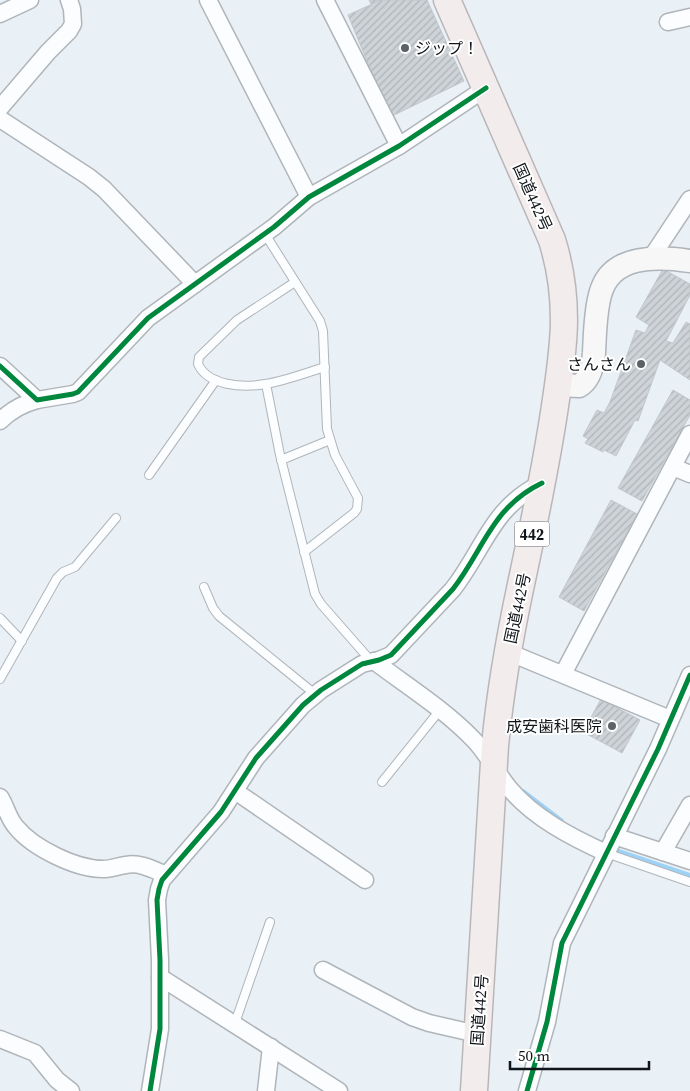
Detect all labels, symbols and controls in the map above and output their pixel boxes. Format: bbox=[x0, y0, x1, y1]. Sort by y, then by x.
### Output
place label: ジップ！ bbox=[415, 37, 479, 59]
marker: ジップ！ bbox=[399, 42, 411, 54]
street label: 国道442号 bbox=[508, 160, 558, 234]
place label: さんさん bbox=[567, 353, 631, 375]
marker: さんさん bbox=[635, 358, 647, 370]
road number: 442 bbox=[514, 522, 550, 546]
street label: 国道442号 bbox=[499, 570, 535, 646]
place label: 成安歯科医院 bbox=[506, 715, 602, 737]
marker: 成安歯科医院 bbox=[606, 720, 618, 732]
street label: 国道442号 bbox=[466, 973, 492, 1047]
scale bar bbox=[510, 1038, 649, 1070]
text: 50 m bbox=[518, 1045, 550, 1066]

